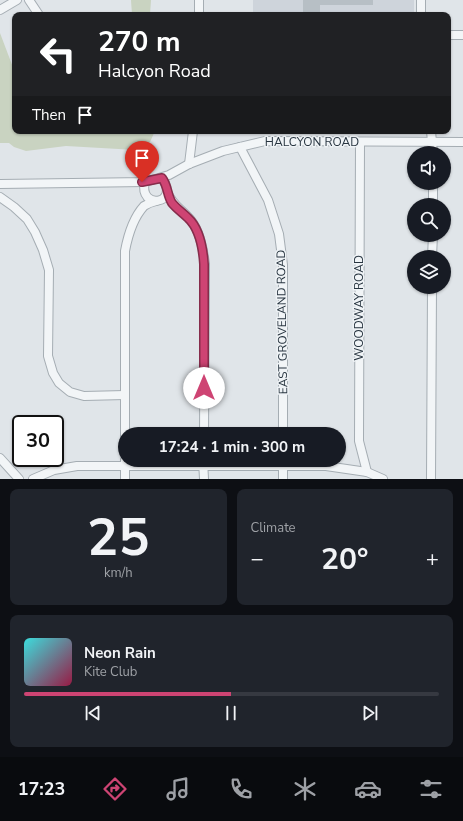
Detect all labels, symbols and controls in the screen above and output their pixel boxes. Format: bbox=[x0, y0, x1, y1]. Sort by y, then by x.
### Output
text: 270 m bbox=[98, 23, 181, 61]
icon: left bbox=[32, 28, 84, 80]
text: Halcyon Road bbox=[98, 59, 211, 83]
icon: arrive bbox=[74, 104, 96, 126]
text: Then bbox=[32, 105, 66, 125]
street label: HALCYON ROAD bbox=[265, 134, 359, 150]
pin bbox=[125, 141, 159, 182]
map controls bbox=[407, 146, 451, 294]
button: sound bbox=[407, 146, 451, 190]
icon: arrive bbox=[131, 147, 153, 169]
button: search bbox=[407, 198, 451, 242]
street label: EAST GROVELAND ROAD bbox=[273, 250, 291, 394]
button: layers bbox=[407, 250, 451, 294]
street label: WOODWAY ROAD bbox=[351, 255, 367, 361]
position arrow bbox=[183, 367, 225, 409]
speed limit sign: 30 bbox=[12, 415, 64, 467]
text: 17:24 · 1 min · 300 m bbox=[159, 437, 305, 457]
text: 25 bbox=[87, 502, 149, 573]
text: Climate bbox=[251, 519, 296, 537]
text: 20° bbox=[321, 539, 368, 580]
text: − bbox=[251, 544, 264, 574]
text: + bbox=[426, 544, 439, 574]
text: km/h bbox=[104, 564, 133, 582]
text: Neon Rain bbox=[84, 643, 156, 663]
text: Kite Club bbox=[84, 663, 137, 681]
icon: previous bbox=[82, 702, 104, 724]
icon: pause bbox=[220, 702, 242, 724]
icon: next bbox=[359, 702, 381, 724]
icon: directions bbox=[101, 775, 129, 803]
icon: music bbox=[164, 775, 192, 803]
icon: phone bbox=[227, 775, 255, 803]
icon: climate bbox=[291, 775, 319, 803]
icon: car bbox=[354, 775, 382, 803]
icon: filters bbox=[417, 775, 445, 803]
text: 17:23 bbox=[18, 777, 65, 801]

